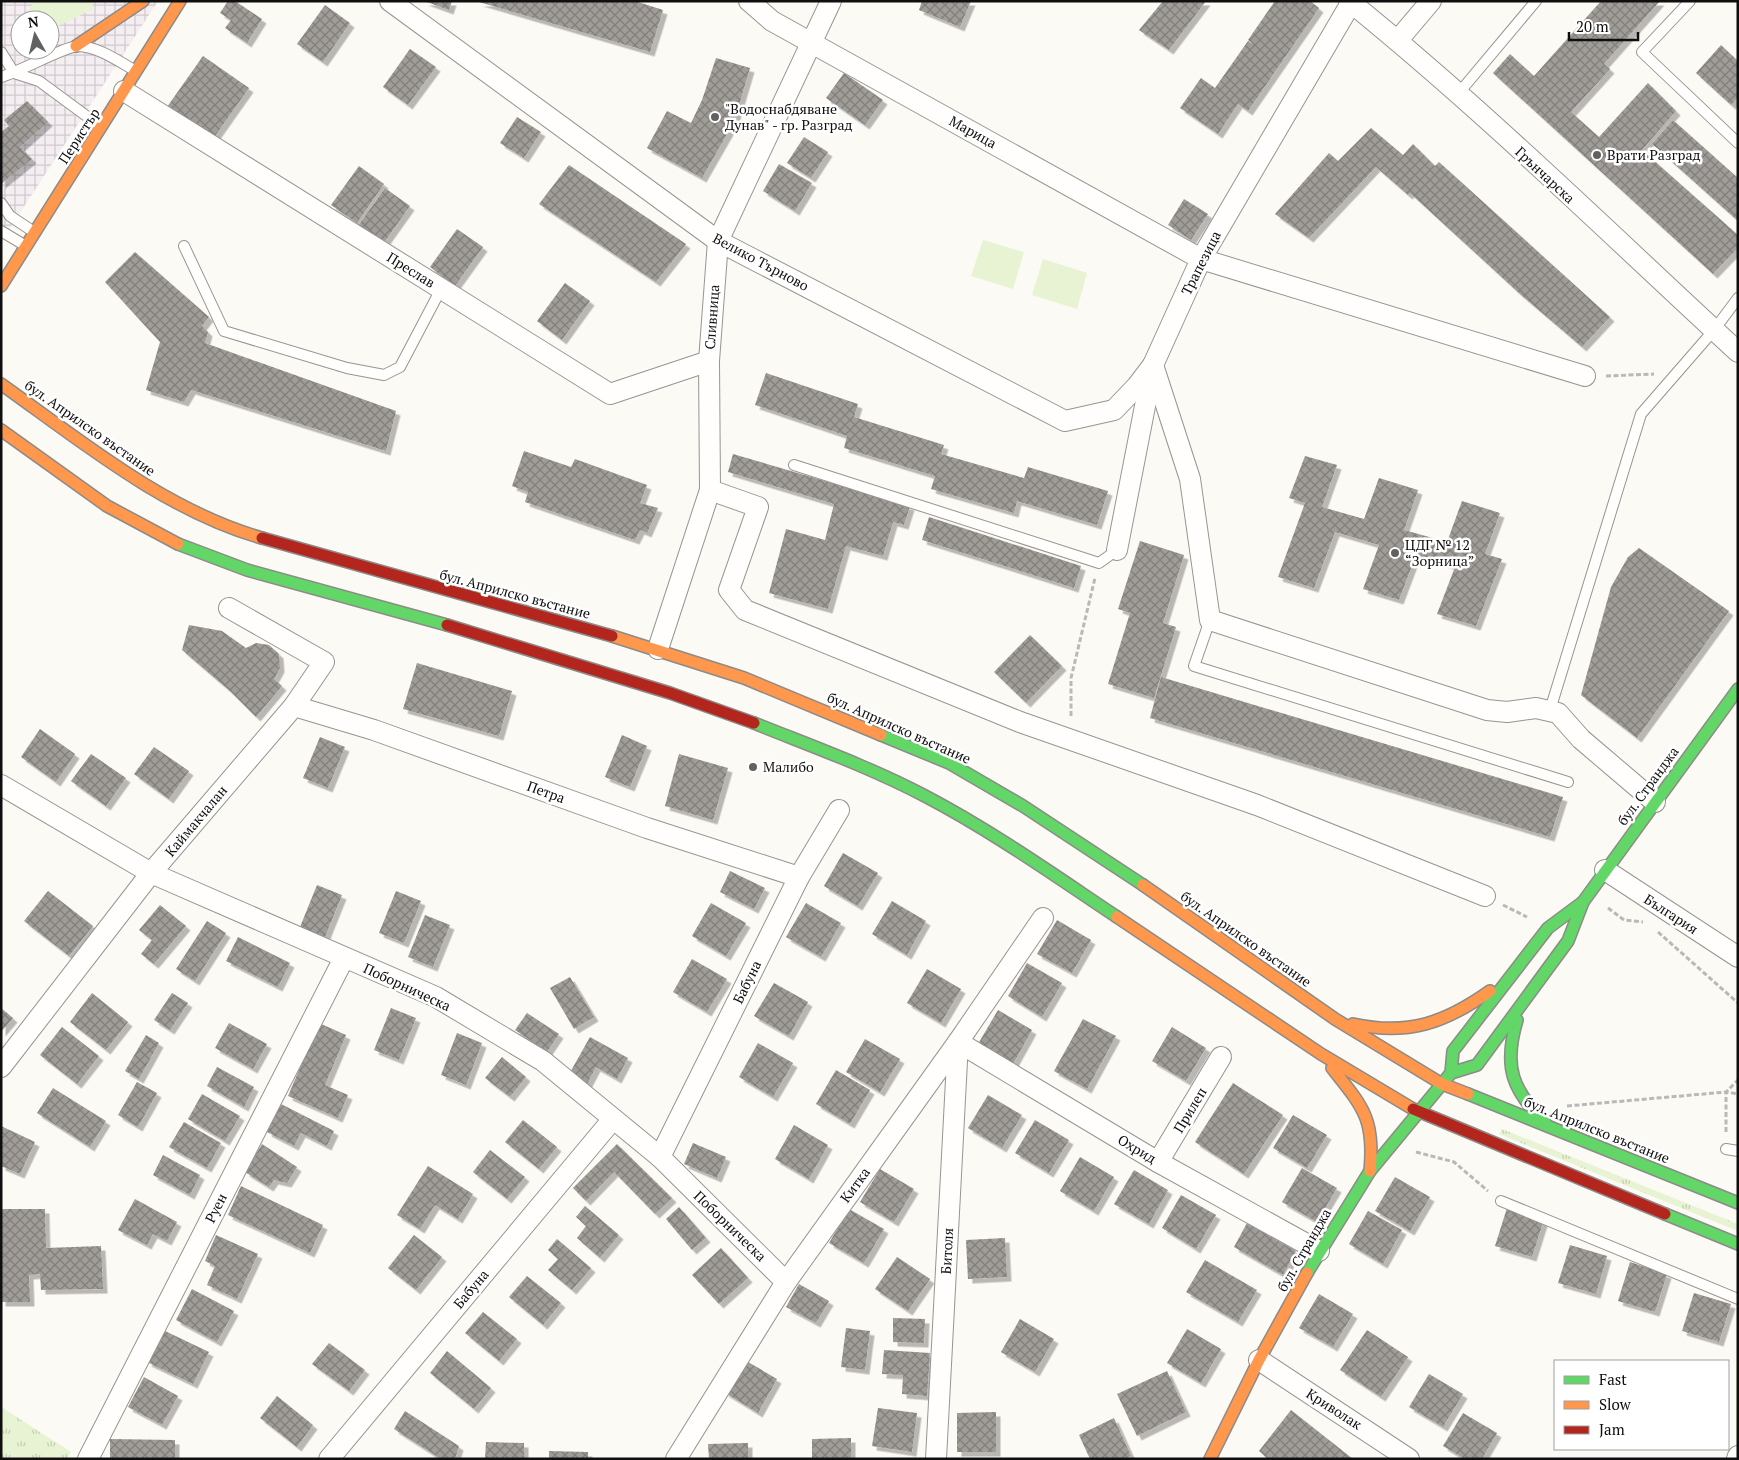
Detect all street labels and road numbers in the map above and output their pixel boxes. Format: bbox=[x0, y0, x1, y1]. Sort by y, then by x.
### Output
street label: Перистър bbox=[53, 104, 104, 167]
street label: Марица bbox=[946, 111, 1000, 152]
street label: Грънчарска bbox=[1511, 142, 1579, 207]
street label: Трапезица bbox=[1176, 227, 1225, 298]
street label: Велико Търново bbox=[710, 228, 813, 295]
street label: Преслав bbox=[384, 247, 439, 292]
street label: Сливница bbox=[700, 284, 723, 350]
street label: бул. Априлско въстание bbox=[21, 375, 159, 480]
street label: бул. Априлско въстание bbox=[438, 564, 593, 623]
street label: бул. Априлско въстание bbox=[824, 687, 974, 768]
street label: бул. Странджа bbox=[1613, 743, 1683, 829]
street label: Петра bbox=[525, 776, 568, 807]
street label: Каймакчалан bbox=[160, 781, 231, 860]
street label: бул. Априлско въстание bbox=[1177, 886, 1315, 991]
street label: България bbox=[1641, 889, 1702, 938]
street label: Бабуна bbox=[728, 957, 765, 1006]
street label: Поборническа bbox=[361, 958, 454, 1015]
street label: Прилеп bbox=[1169, 1083, 1211, 1136]
street label: бул. Априлско въстание bbox=[1522, 1092, 1673, 1167]
street label: Охрид bbox=[1114, 1130, 1160, 1168]
street label: Китка bbox=[835, 1163, 874, 1206]
street label: Поборническа bbox=[690, 1186, 771, 1265]
street label: Руен bbox=[200, 1189, 231, 1226]
street label: бул. Странджа bbox=[1272, 1205, 1335, 1295]
street label: Битоля bbox=[936, 1227, 957, 1275]
street label: Бабуна bbox=[449, 1265, 493, 1312]
street label: Криволак bbox=[1303, 1384, 1366, 1434]

